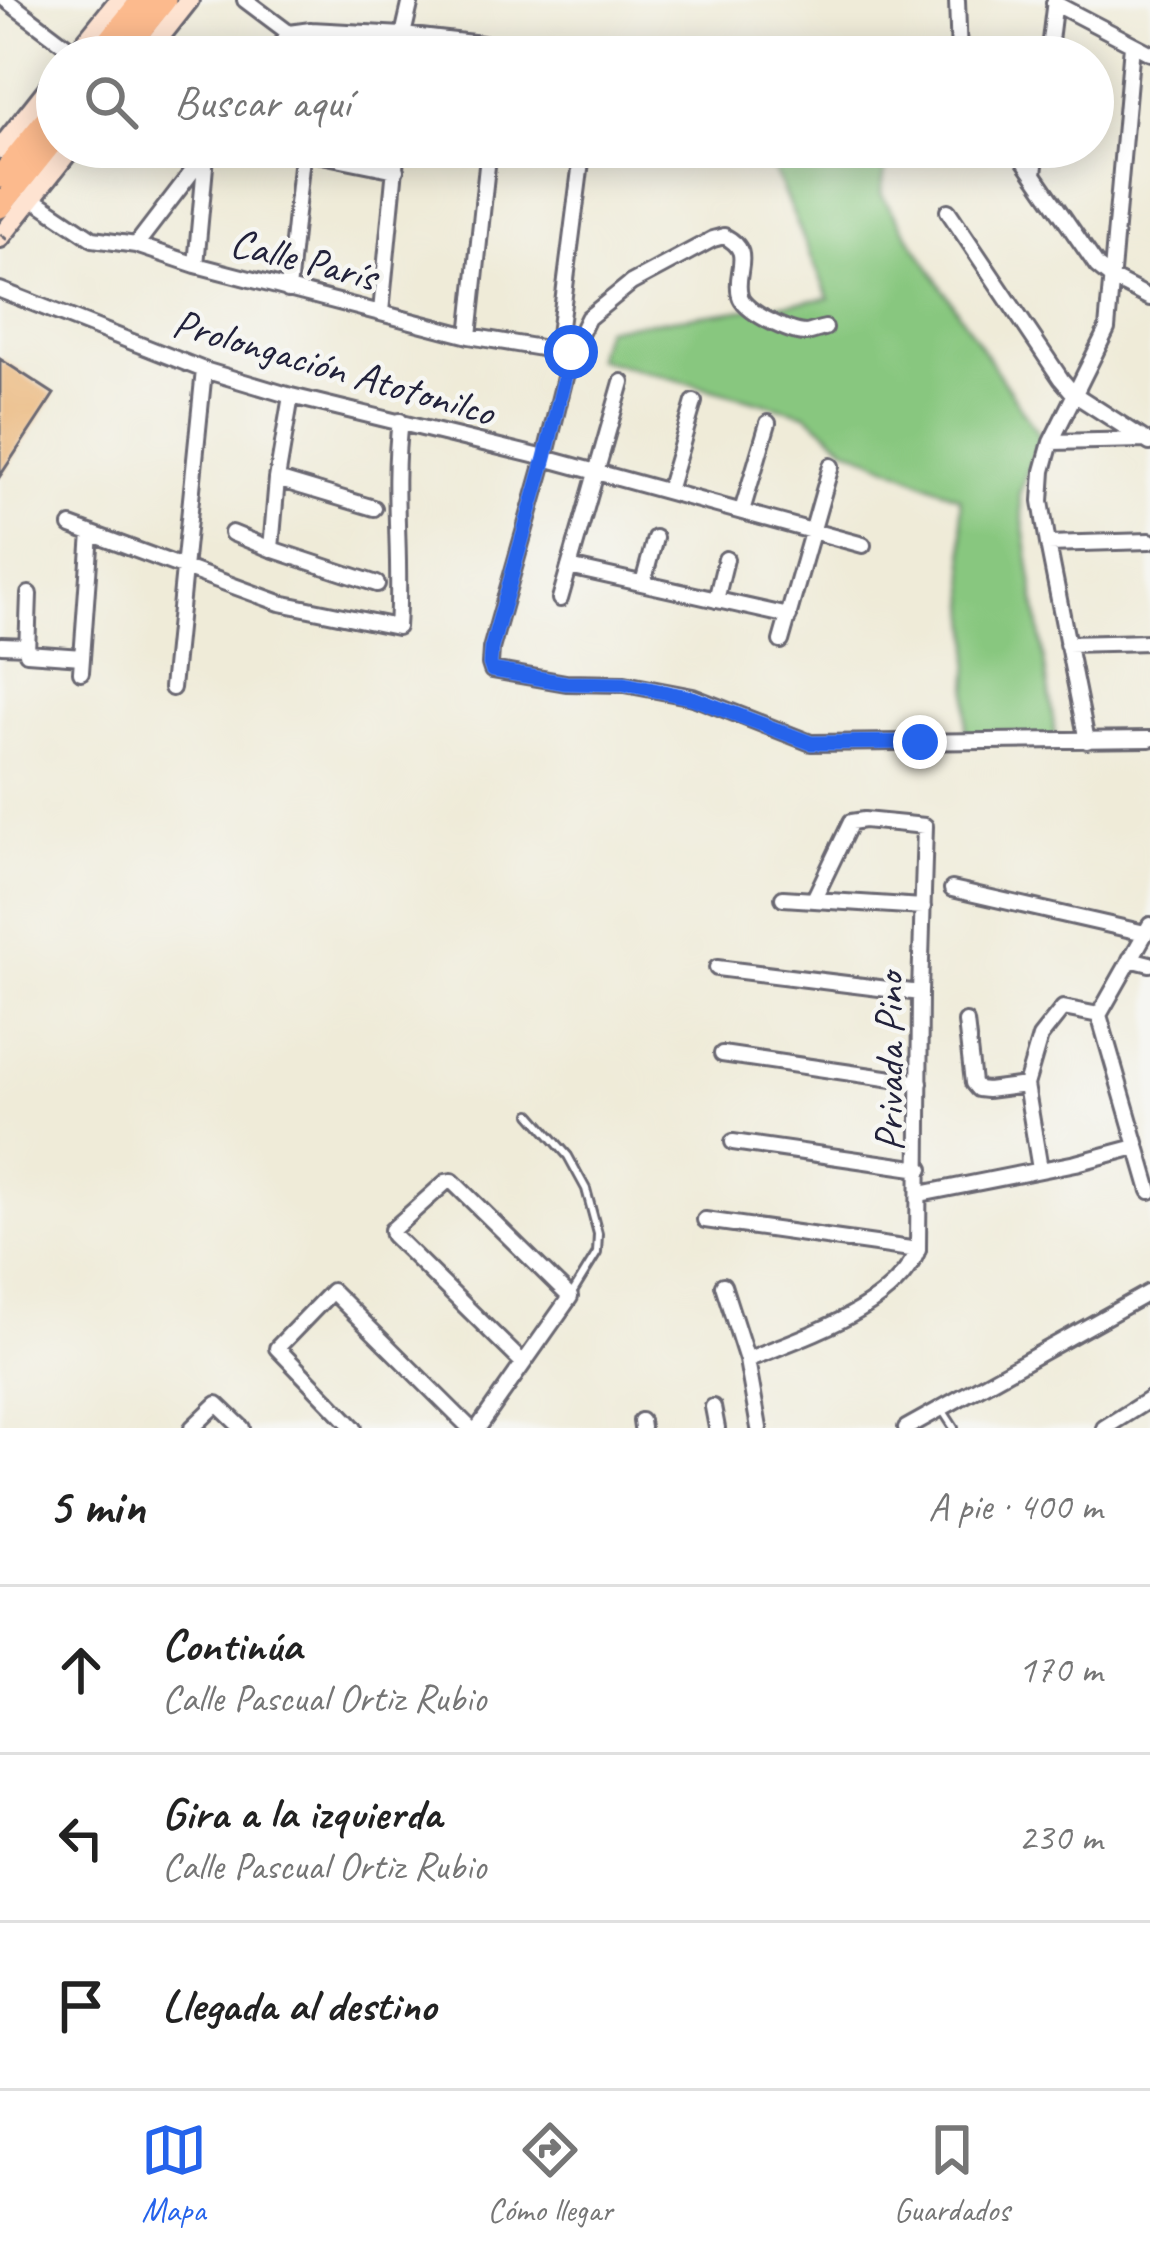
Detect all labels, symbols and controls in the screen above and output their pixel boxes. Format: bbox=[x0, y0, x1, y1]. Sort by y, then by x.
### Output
search box bbox=[36, 36, 1114, 168]
icon: search bbox=[78, 69, 144, 135]
text: Buscar aquí bbox=[174, 74, 350, 131]
street label: Calle París bbox=[225, 216, 386, 304]
street label: Prolongación Atotonilco bbox=[167, 296, 502, 439]
route start bbox=[544, 325, 598, 379]
route end bbox=[893, 715, 947, 769]
street label: Privada Pino bbox=[863, 968, 916, 1151]
text: 5 min bbox=[48, 1474, 145, 1538]
text: A pie · 400 m bbox=[928, 1482, 1102, 1531]
text: Continúa bbox=[162, 1617, 302, 1674]
icon: ahead bbox=[48, 1637, 114, 1703]
text: 170 m bbox=[1018, 1645, 1102, 1694]
text: Calle Pascual Ortiz Rubio bbox=[162, 1674, 486, 1723]
text: Gira a la izquierda bbox=[162, 1785, 441, 1842]
icon: left bbox=[48, 1805, 114, 1871]
text: 230 m bbox=[1018, 1813, 1102, 1862]
text: Calle Pascual Ortiz Rubio bbox=[162, 1842, 486, 1891]
icon: arrive bbox=[48, 1973, 114, 2039]
text: Llegada al destino bbox=[162, 1977, 436, 2034]
tab: Mapa bbox=[141, 2117, 207, 2231]
tab: Cómo llegar bbox=[488, 2117, 613, 2231]
tab: Guardados bbox=[894, 2117, 1009, 2231]

